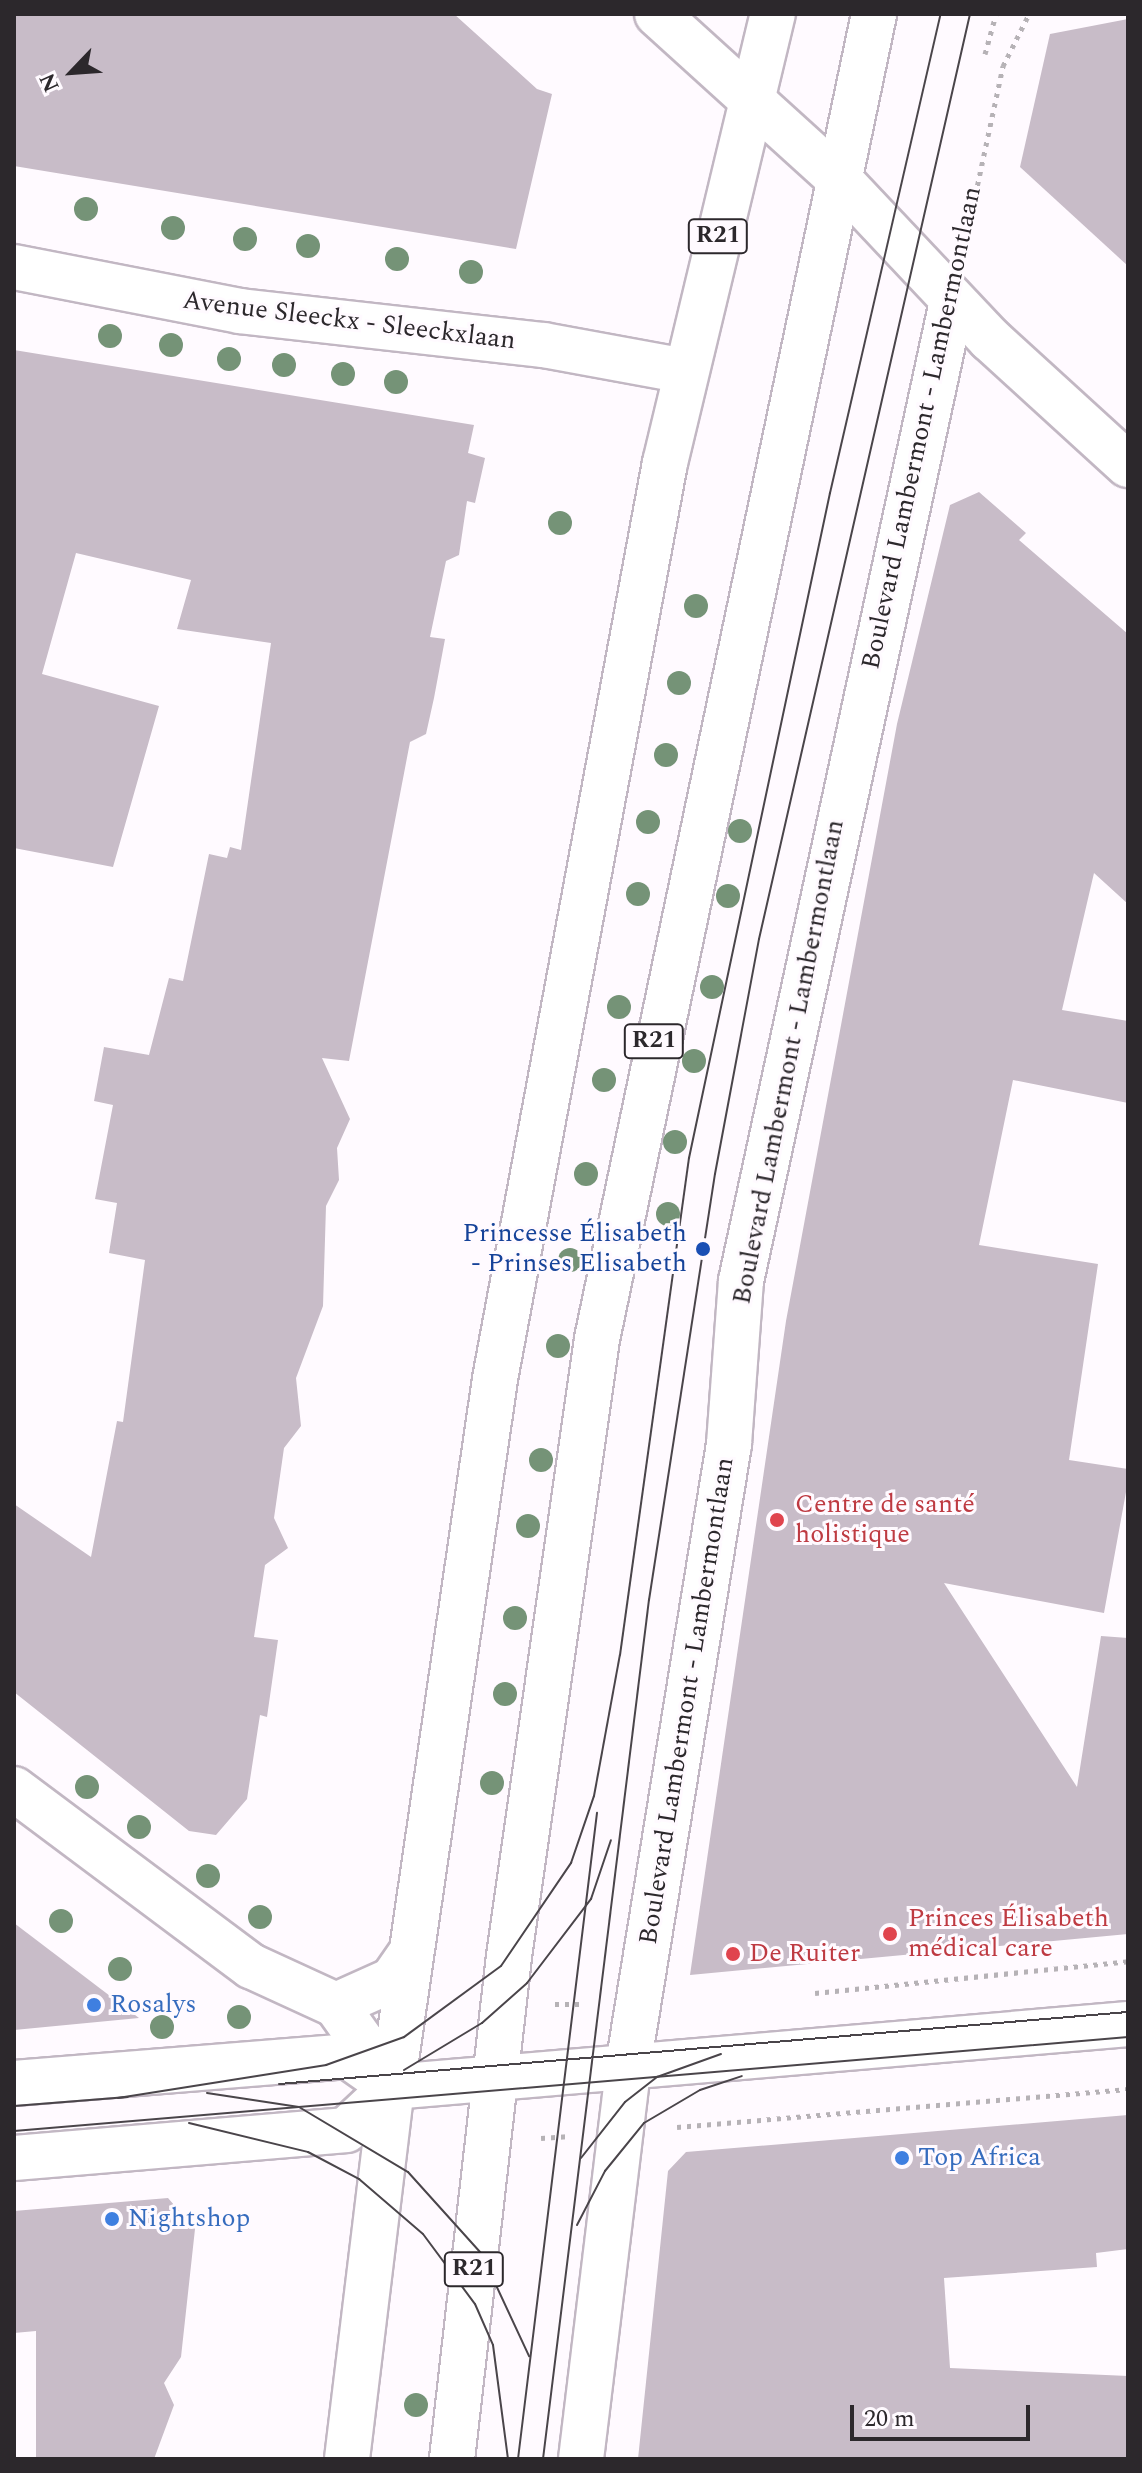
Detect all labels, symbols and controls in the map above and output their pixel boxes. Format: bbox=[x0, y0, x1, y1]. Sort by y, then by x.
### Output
north arrow bbox=[32, 32, 112, 112]
text: N bbox=[31, 67, 69, 97]
street label: Boulevard Lambermont - Lambermontlaan bbox=[856, 184, 988, 672]
road number: R21 bbox=[686, 216, 750, 256]
street label: Avenue Sleeckx - Sleeckxlaan bbox=[181, 285, 517, 357]
street label: Boulevard Lambermont - Lambermontlaan bbox=[727, 817, 851, 1307]
road number: R21 bbox=[622, 1021, 686, 1061]
place label: Princesse Élisabeth - Prinses Elisabeth bbox=[463, 1218, 687, 1280]
marker: Princesse Élisabeth - Prinses Elisabeth bbox=[694, 1240, 712, 1258]
street label: Boulevard Lambermont - Lambermontlaan bbox=[633, 1455, 741, 1947]
place label: Centre de santé holistique bbox=[795, 1489, 975, 1550]
marker: Centre de santé holistique bbox=[766, 1509, 788, 1531]
place label: Princes Élisabeth médical care bbox=[908, 1903, 1109, 1964]
marker: Princes Élisabeth médical care bbox=[879, 1923, 901, 1945]
place label: De Ruiter bbox=[749, 1938, 860, 1970]
marker: De Ruiter bbox=[724, 1945, 742, 1963]
place label: Rosalys bbox=[110, 1989, 196, 2021]
marker: Rosalys bbox=[85, 1996, 103, 2014]
place label: Top Africa bbox=[918, 2142, 1041, 2174]
marker: Top Africa bbox=[893, 2149, 911, 2167]
place label: Nightshop bbox=[128, 2203, 250, 2235]
marker: Nightshop bbox=[103, 2210, 121, 2228]
road number: R21 bbox=[442, 2249, 506, 2289]
scale bar bbox=[854, 2389, 1034, 2439]
text: 20 m bbox=[864, 2401, 915, 2437]

